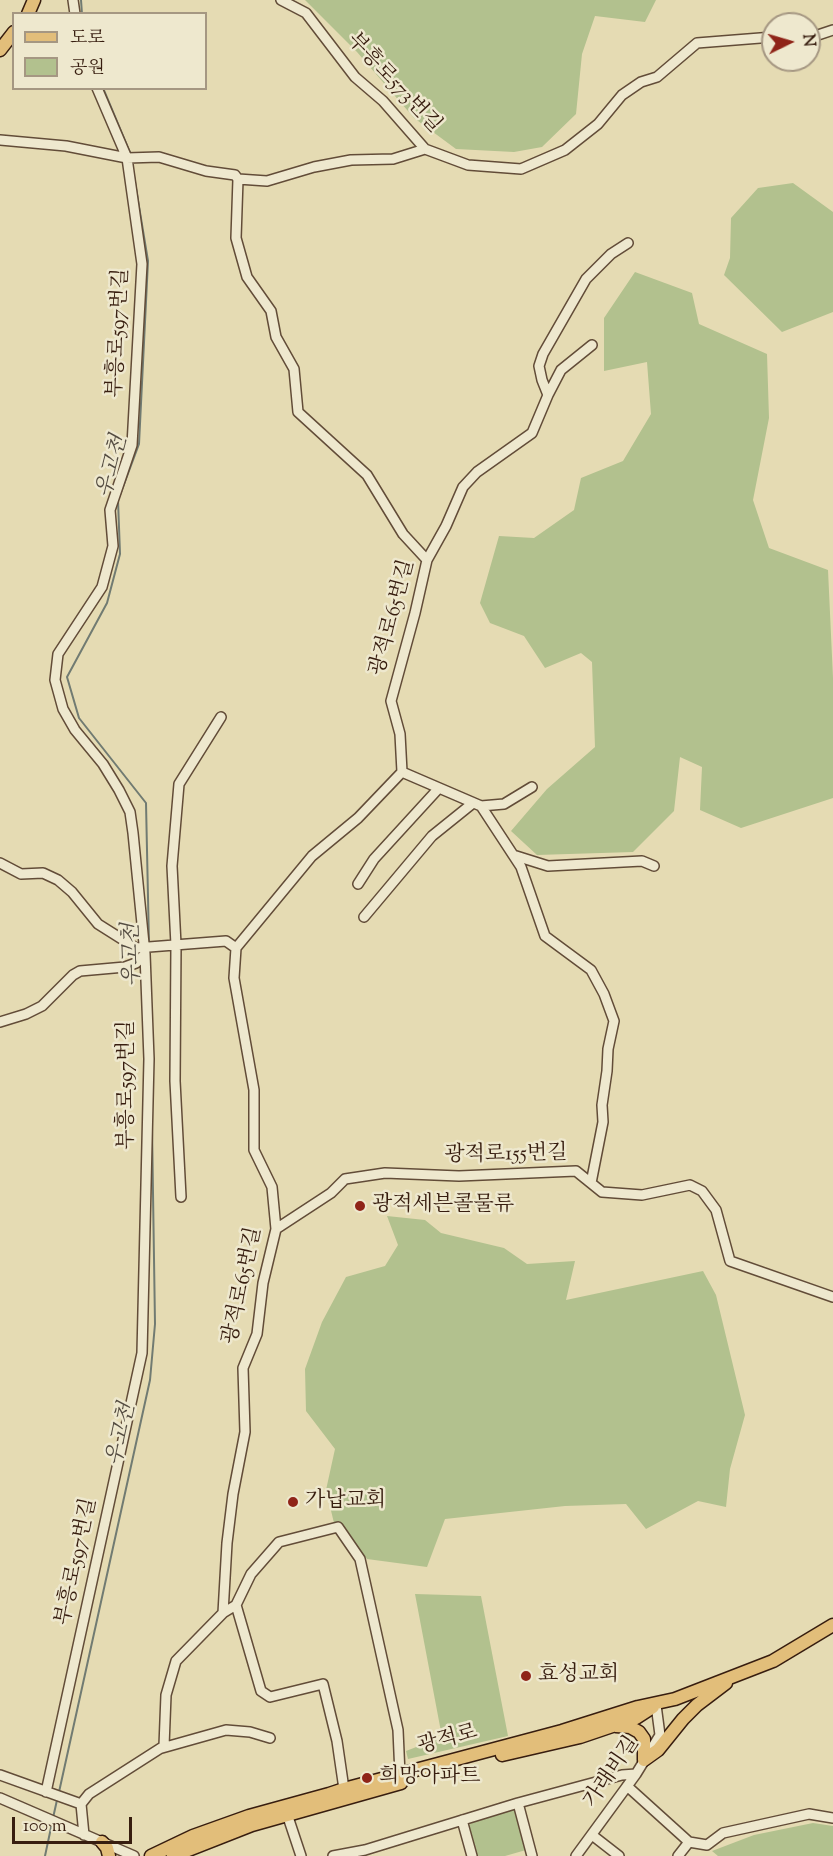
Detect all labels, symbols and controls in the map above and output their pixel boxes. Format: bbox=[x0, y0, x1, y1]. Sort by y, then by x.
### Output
legend bbox=[12, 12, 207, 90]
north arrow bbox=[761, 12, 821, 72]
text: 도로 bbox=[70, 26, 105, 52]
street label: 부흥로573번길 bbox=[340, 29, 446, 139]
text: N bbox=[795, 33, 819, 48]
text: 공원 bbox=[70, 56, 105, 82]
street label: 부흥로597번길 bbox=[104, 268, 136, 398]
water label: 우고천 bbox=[93, 433, 135, 501]
street label: 광적로65번길 bbox=[366, 557, 422, 679]
water label: 우고천 bbox=[120, 923, 148, 987]
street label: 부흥로597번길 bbox=[115, 1020, 141, 1150]
street label: 광적로155번길 bbox=[444, 1142, 568, 1170]
place label: 광적세븐콜물류 bbox=[372, 1193, 514, 1219]
marker: 광적세븐콜물류 bbox=[353, 1199, 367, 1213]
street label: 광적로65번길 bbox=[219, 1225, 269, 1347]
water label: 우고천 bbox=[103, 1401, 143, 1469]
place label: 가납교회 bbox=[305, 1489, 386, 1515]
marker: 가납교회 bbox=[286, 1495, 300, 1509]
street label: 부흥로597번길 bbox=[52, 1496, 104, 1628]
place label: 효성교회 bbox=[538, 1663, 619, 1689]
marker: 효성교회 bbox=[519, 1669, 533, 1683]
street label: 광적로 bbox=[415, 1721, 481, 1761]
street label: 가래비길 bbox=[580, 1732, 646, 1814]
place label: 희망아파트 bbox=[379, 1765, 480, 1791]
marker: 희망아파트 bbox=[360, 1771, 374, 1785]
scale bar bbox=[15, 1805, 135, 1843]
text: 100 m bbox=[23, 1814, 67, 1840]

